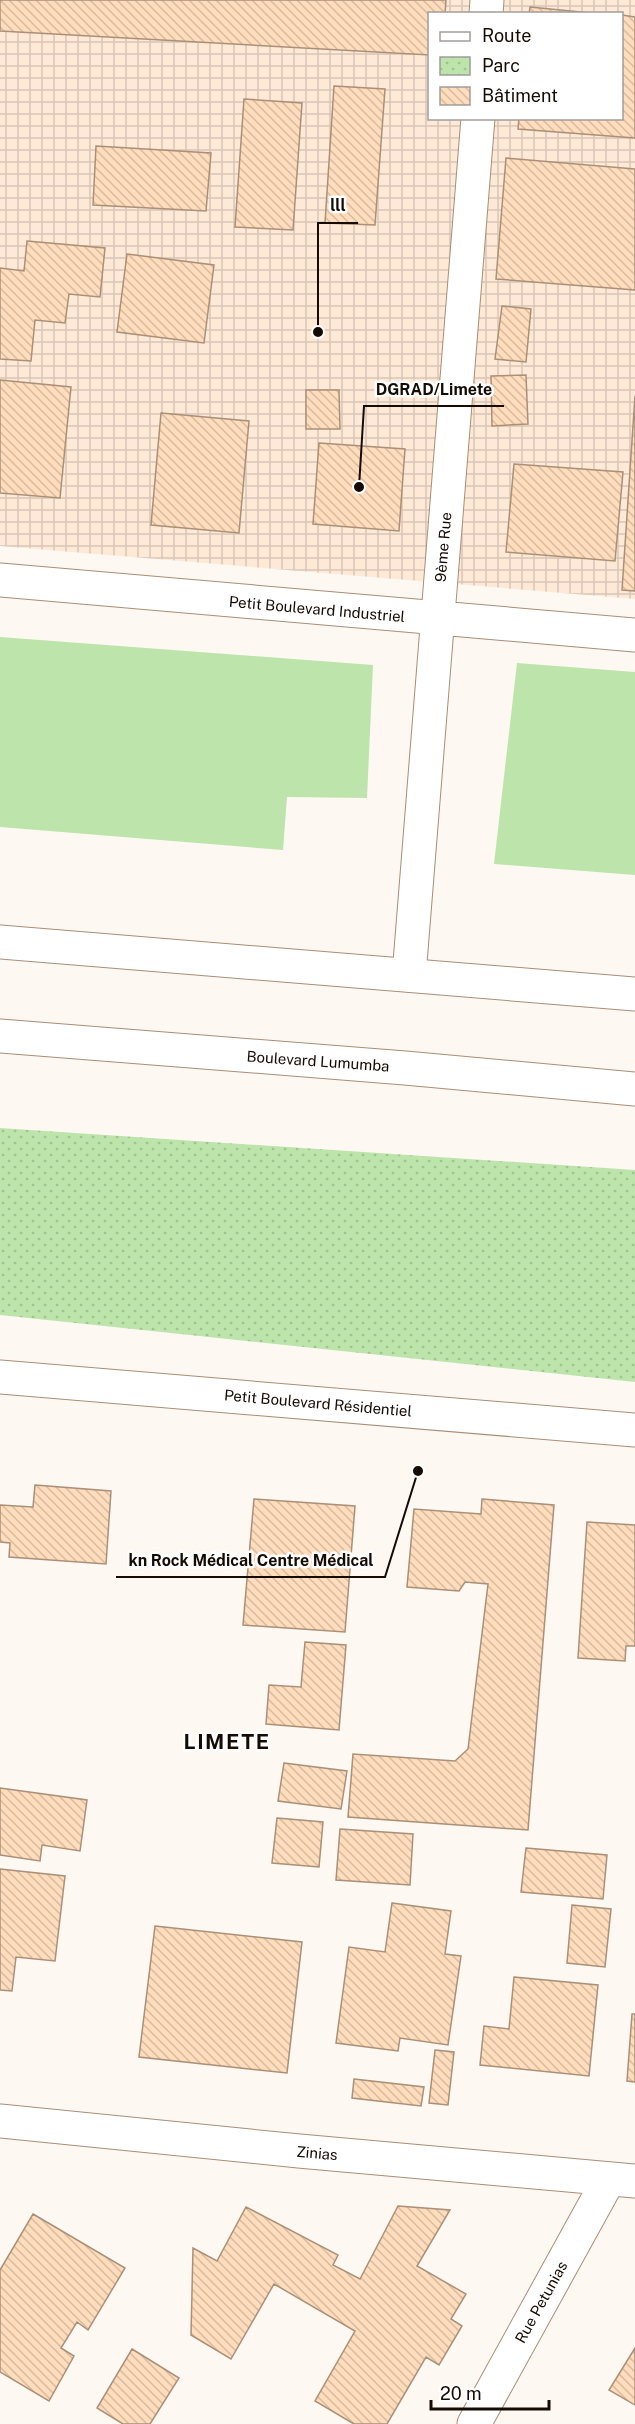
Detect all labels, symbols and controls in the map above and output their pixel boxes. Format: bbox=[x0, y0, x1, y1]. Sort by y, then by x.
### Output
legend bbox=[428, 12, 623, 120]
text: Route bbox=[482, 25, 531, 46]
text: Parc bbox=[482, 55, 520, 76]
text: Bâtiment bbox=[482, 85, 558, 106]
callout: lll bbox=[318, 189, 358, 223]
text: lll bbox=[330, 196, 346, 215]
callout: DGRAD/Limete bbox=[364, 372, 504, 406]
text: DGRAD/Limete bbox=[376, 380, 492, 399]
street label: 9ème Rue bbox=[431, 511, 455, 583]
street label: Petit Boulevard Industriel bbox=[228, 593, 406, 625]
street label: Boulevard Lumumba bbox=[246, 1048, 390, 1074]
street label: Petit Boulevard Résidentiel bbox=[223, 1386, 413, 1420]
callout: kn Rock Médical Centre Médical bbox=[116, 1543, 385, 1577]
text: kn Rock Médical Centre Médical bbox=[128, 1551, 374, 1570]
district label: LIMETE bbox=[184, 1729, 270, 1754]
street label: Zinias bbox=[296, 2143, 338, 2163]
street label: Rue Petunias bbox=[511, 2258, 571, 2346]
scale bar bbox=[431, 2373, 550, 2411]
text: 20 m bbox=[440, 2383, 482, 2404]

